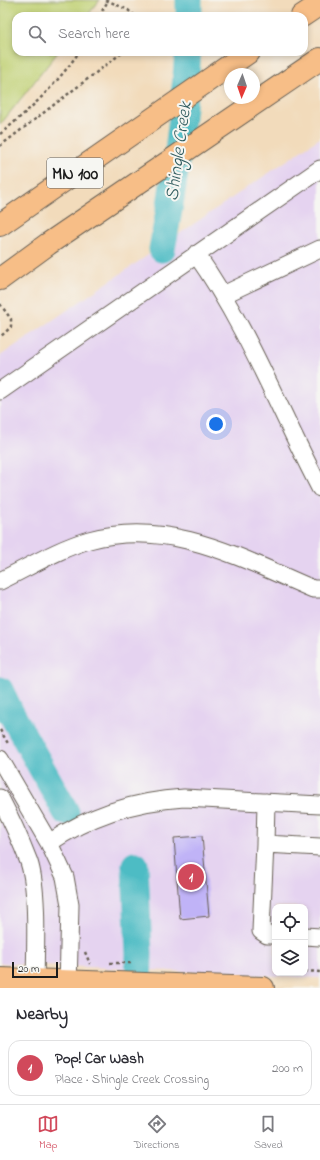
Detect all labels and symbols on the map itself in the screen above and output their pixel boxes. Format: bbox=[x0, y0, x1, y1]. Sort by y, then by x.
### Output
north arrow bbox=[224, 68, 260, 104]
water label: Shingle Creek bbox=[159, 99, 201, 203]
road number: MN 100 bbox=[47, 158, 103, 188]
your location bbox=[206, 414, 226, 434]
pin: 1 bbox=[178, 862, 204, 892]
scale bar bbox=[12, 960, 58, 979]

